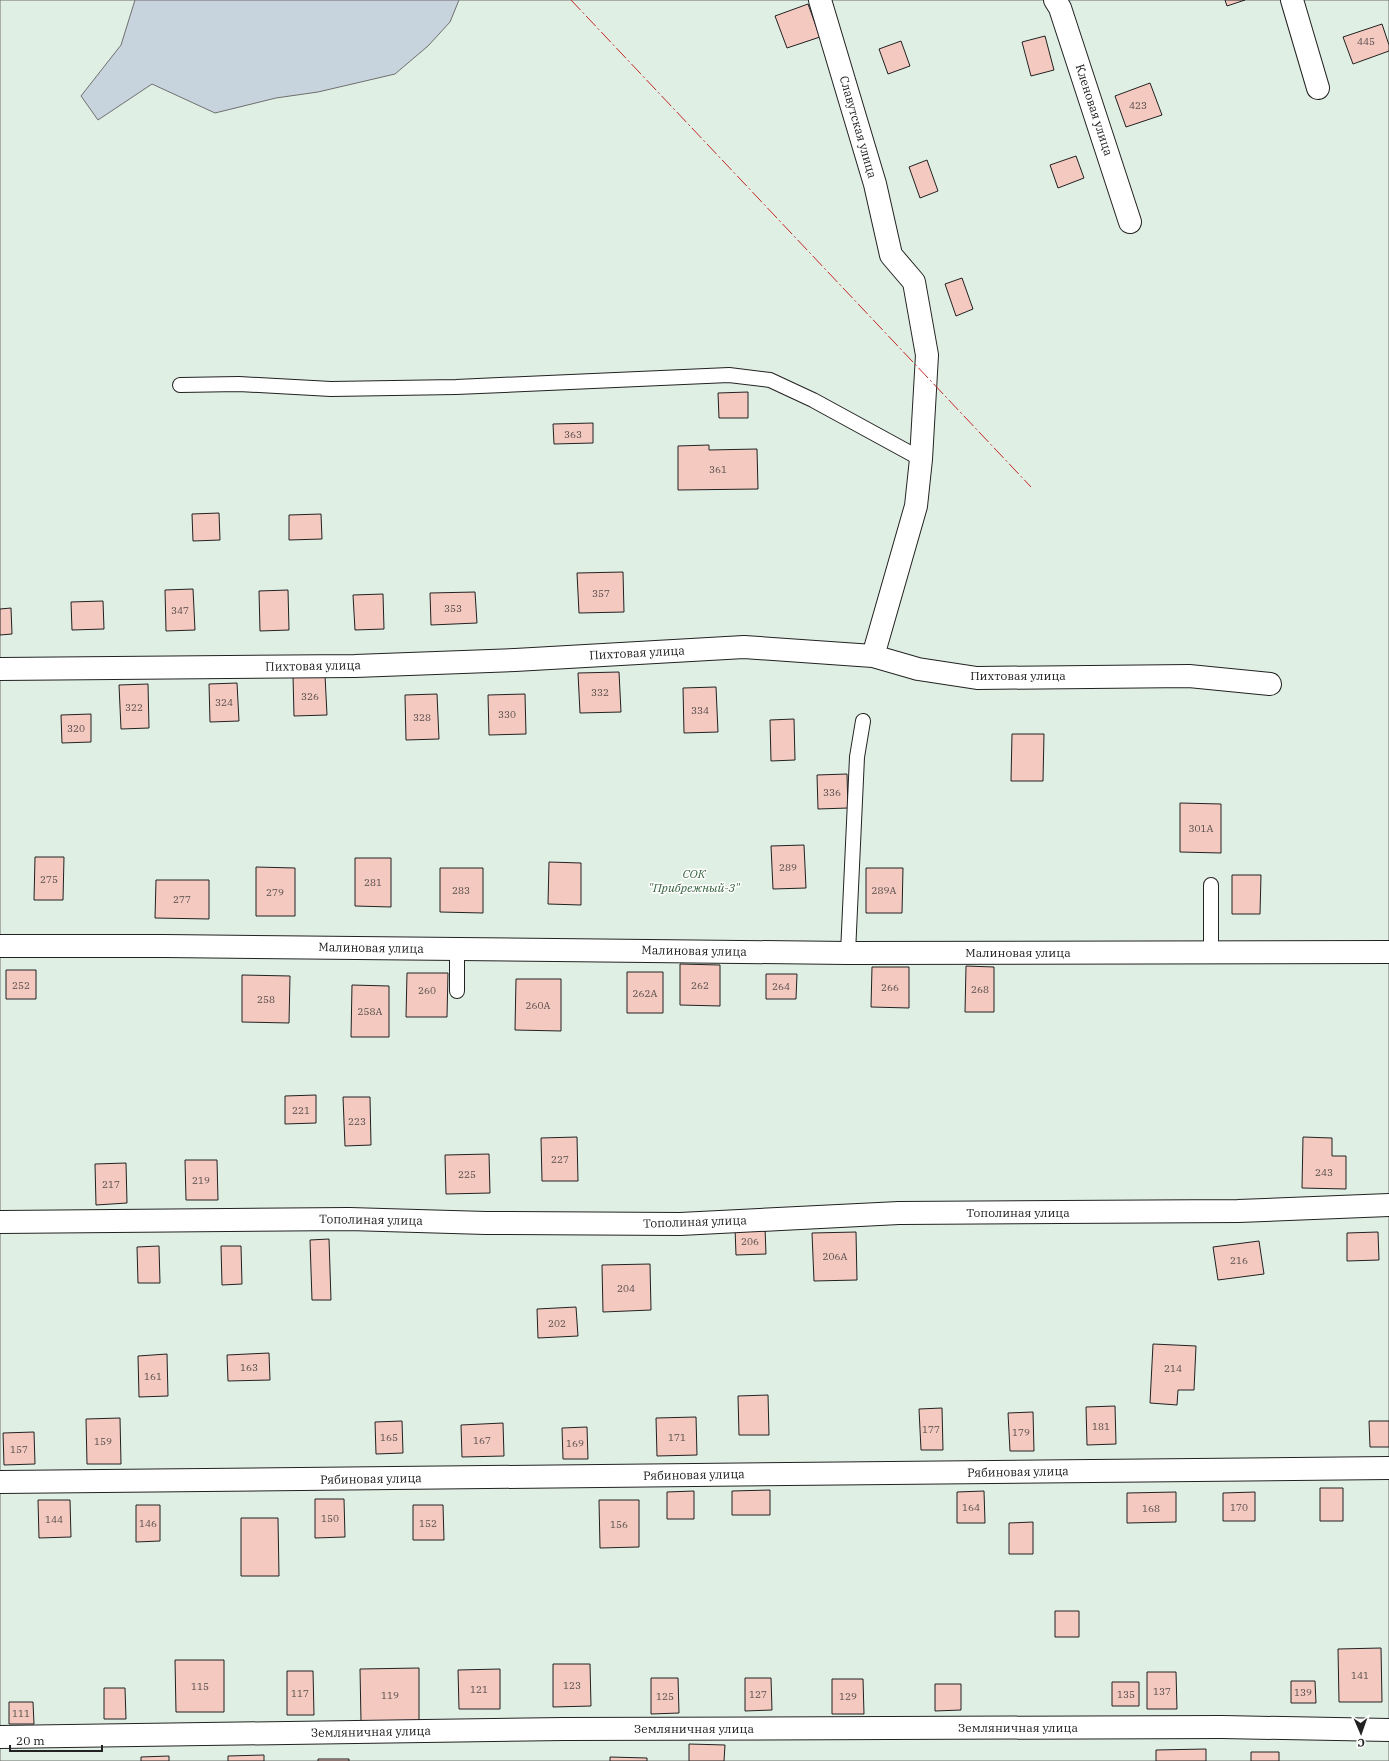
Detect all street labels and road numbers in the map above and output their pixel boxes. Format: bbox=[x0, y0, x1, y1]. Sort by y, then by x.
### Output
street label: Кленовая улица bbox=[1073, 62, 1116, 158]
street label: Славутская улица bbox=[837, 74, 880, 180]
street label: Пихтовая улица bbox=[589, 642, 686, 662]
street label: Пихтовая улица bbox=[265, 657, 361, 674]
street label: Пихтовая улица bbox=[970, 668, 1066, 683]
street label: Малиновая улица bbox=[318, 939, 424, 956]
street label: Малиновая улица bbox=[641, 942, 747, 959]
street label: Малиновая улица bbox=[965, 945, 1071, 960]
street label: Тополиная улица bbox=[966, 1205, 1070, 1220]
street label: Тополиная улица bbox=[319, 1211, 423, 1228]
street label: Тополиная улица bbox=[643, 1212, 747, 1231]
street label: Рябиновая улица bbox=[967, 1463, 1069, 1480]
street label: Рябиновая улица bbox=[643, 1466, 745, 1483]
street label: Рябиновая улица bbox=[320, 1470, 422, 1487]
street label: Земляничная улица bbox=[958, 1720, 1078, 1735]
street label: Земляничная улица bbox=[634, 1721, 754, 1736]
street label: Земляничная улица bbox=[311, 1723, 432, 1740]

